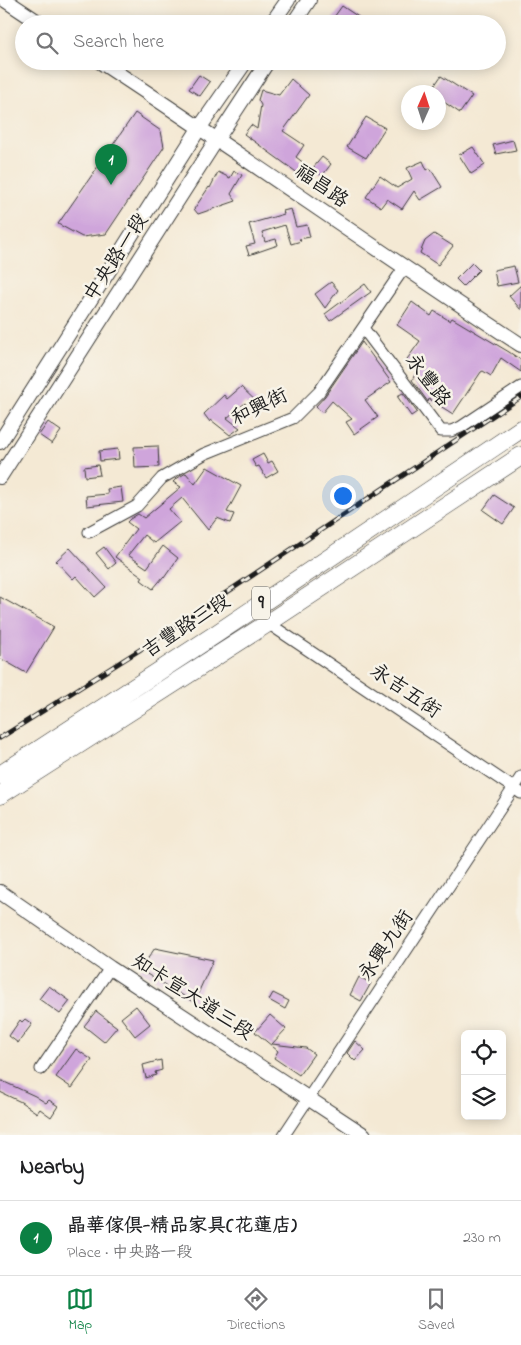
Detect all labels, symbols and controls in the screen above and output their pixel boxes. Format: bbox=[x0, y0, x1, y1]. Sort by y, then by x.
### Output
search box bbox=[15, 15, 506, 70]
icon: search bbox=[33, 29, 61, 57]
text: Search here bbox=[73, 29, 164, 56]
north arrow bbox=[401, 85, 446, 130]
pin: 1 bbox=[95, 144, 127, 185]
street label: 福昌路 bbox=[288, 158, 355, 217]
street label: 中央路一段 bbox=[78, 208, 156, 308]
street label: 永豐路 bbox=[397, 348, 457, 414]
street label: 和興街 bbox=[227, 382, 293, 434]
your location bbox=[330, 483, 356, 509]
road number: 9 bbox=[252, 586, 270, 620]
street label: 吉豐路三段 bbox=[137, 588, 237, 666]
street label: 永吉五街 bbox=[364, 658, 446, 726]
street label: 永興九街 bbox=[353, 905, 421, 987]
street label: 知卡宣大道三段 bbox=[125, 948, 259, 1048]
map controls bbox=[461, 1030, 506, 1120]
button: locate bbox=[461, 1030, 506, 1075]
button: layers bbox=[461, 1075, 506, 1120]
text: Nearby bbox=[20, 1153, 84, 1183]
text: 晶華傢俱-精品家具(花蓮店) bbox=[67, 1213, 297, 1240]
text: 1 bbox=[33, 1226, 39, 1250]
text: 230 m bbox=[463, 1226, 501, 1250]
text: Place · 中央路一段 bbox=[67, 1241, 192, 1265]
tab: Map bbox=[66, 1285, 94, 1336]
tab: Directions bbox=[227, 1285, 285, 1336]
tab: Saved bbox=[418, 1285, 455, 1336]

